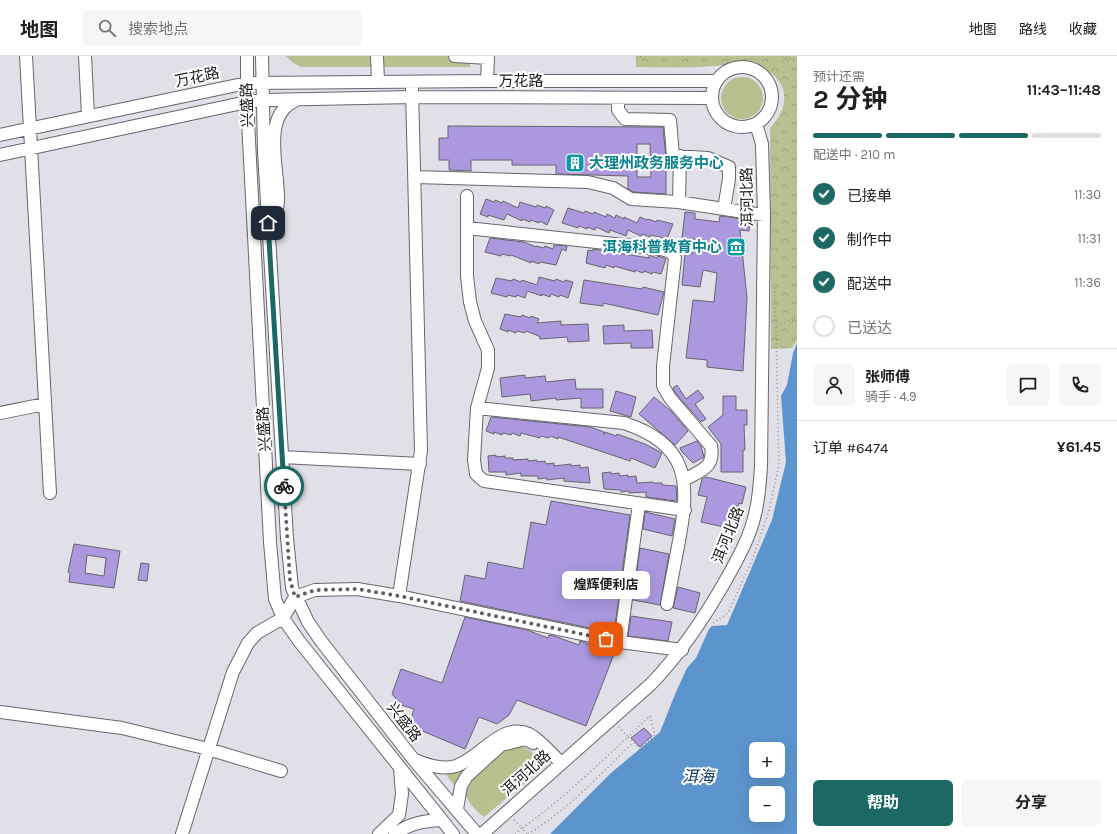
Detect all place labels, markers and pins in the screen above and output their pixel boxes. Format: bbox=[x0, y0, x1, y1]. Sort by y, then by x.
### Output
building icon: 大理州政务服务中心 bbox=[564, 152, 586, 174]
place label: 大理州政务服务中心 bbox=[589, 154, 724, 172]
pin bbox=[251, 206, 285, 240]
museum icon: 洱海科普教育中心 bbox=[725, 236, 747, 258]
place label: 洱海科普教育中心 bbox=[602, 238, 722, 256]
callout: 煌辉便利店 bbox=[562, 571, 650, 599]
pin bbox=[589, 622, 623, 656]

